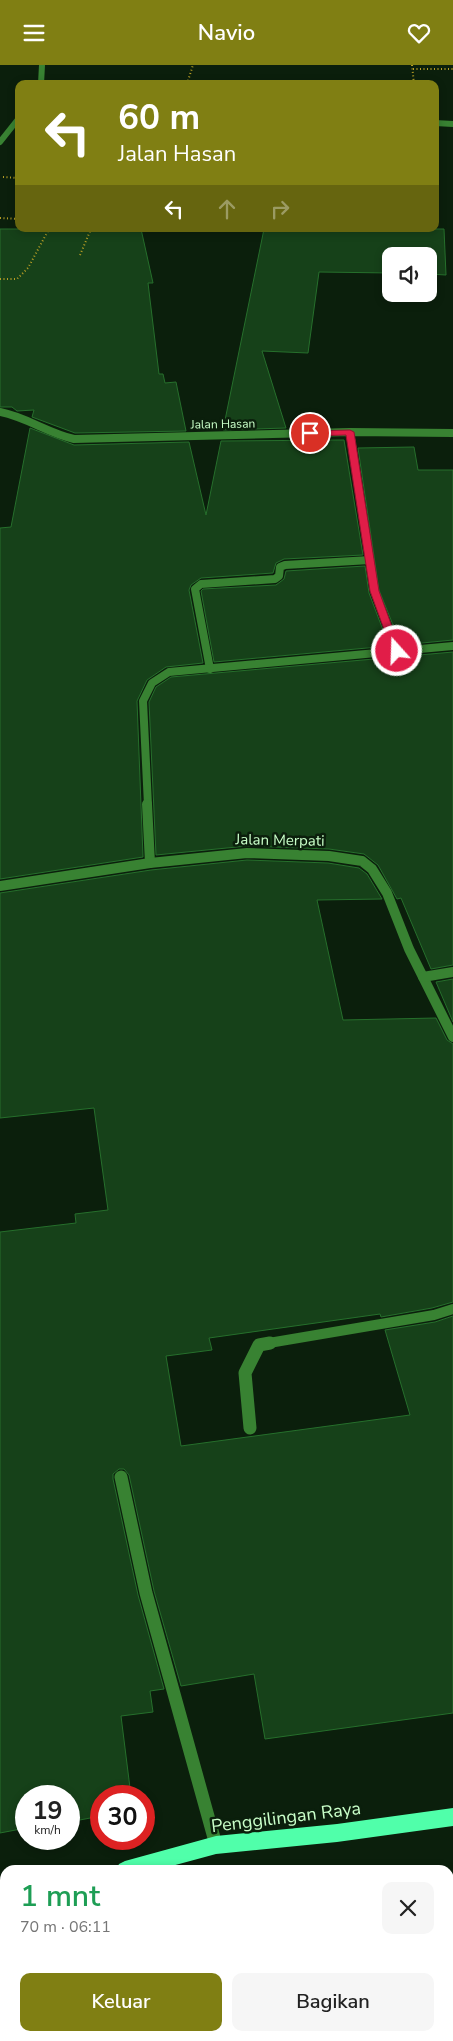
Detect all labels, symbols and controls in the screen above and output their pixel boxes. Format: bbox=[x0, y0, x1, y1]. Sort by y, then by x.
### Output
text: Navio bbox=[198, 18, 255, 48]
icon: menu bbox=[20, 19, 48, 47]
icon: heart bbox=[405, 19, 433, 47]
text: 60 m bbox=[118, 94, 200, 141]
icon: left bbox=[35, 100, 100, 165]
text: Jalan Hasan bbox=[118, 139, 236, 169]
icon: left bbox=[160, 195, 188, 223]
icon: ahead bbox=[213, 195, 241, 223]
icon: right bbox=[266, 195, 294, 223]
map controls bbox=[382, 247, 437, 302]
button: sound bbox=[382, 247, 437, 302]
pin bbox=[289, 412, 331, 454]
street label: Jalan Hasan bbox=[190, 415, 255, 433]
icon: arrive bbox=[296, 419, 324, 447]
position arrow bbox=[370, 624, 422, 676]
street label: Jalan Merpati bbox=[234, 829, 325, 851]
speed limit sign: 30 bbox=[90, 1785, 155, 1850]
text: 19 bbox=[32, 1794, 63, 1828]
street label: Penggilingan Raya bbox=[210, 1796, 362, 1838]
text: km/h bbox=[34, 1822, 61, 1838]
text: 1 mnt bbox=[20, 1876, 100, 1917]
button: close bbox=[382, 1882, 434, 1934]
text: 70 m · 06:11 bbox=[20, 1916, 111, 1938]
button: Keluar bbox=[20, 1973, 222, 2031]
button: Bagikan bbox=[232, 1973, 434, 2031]

